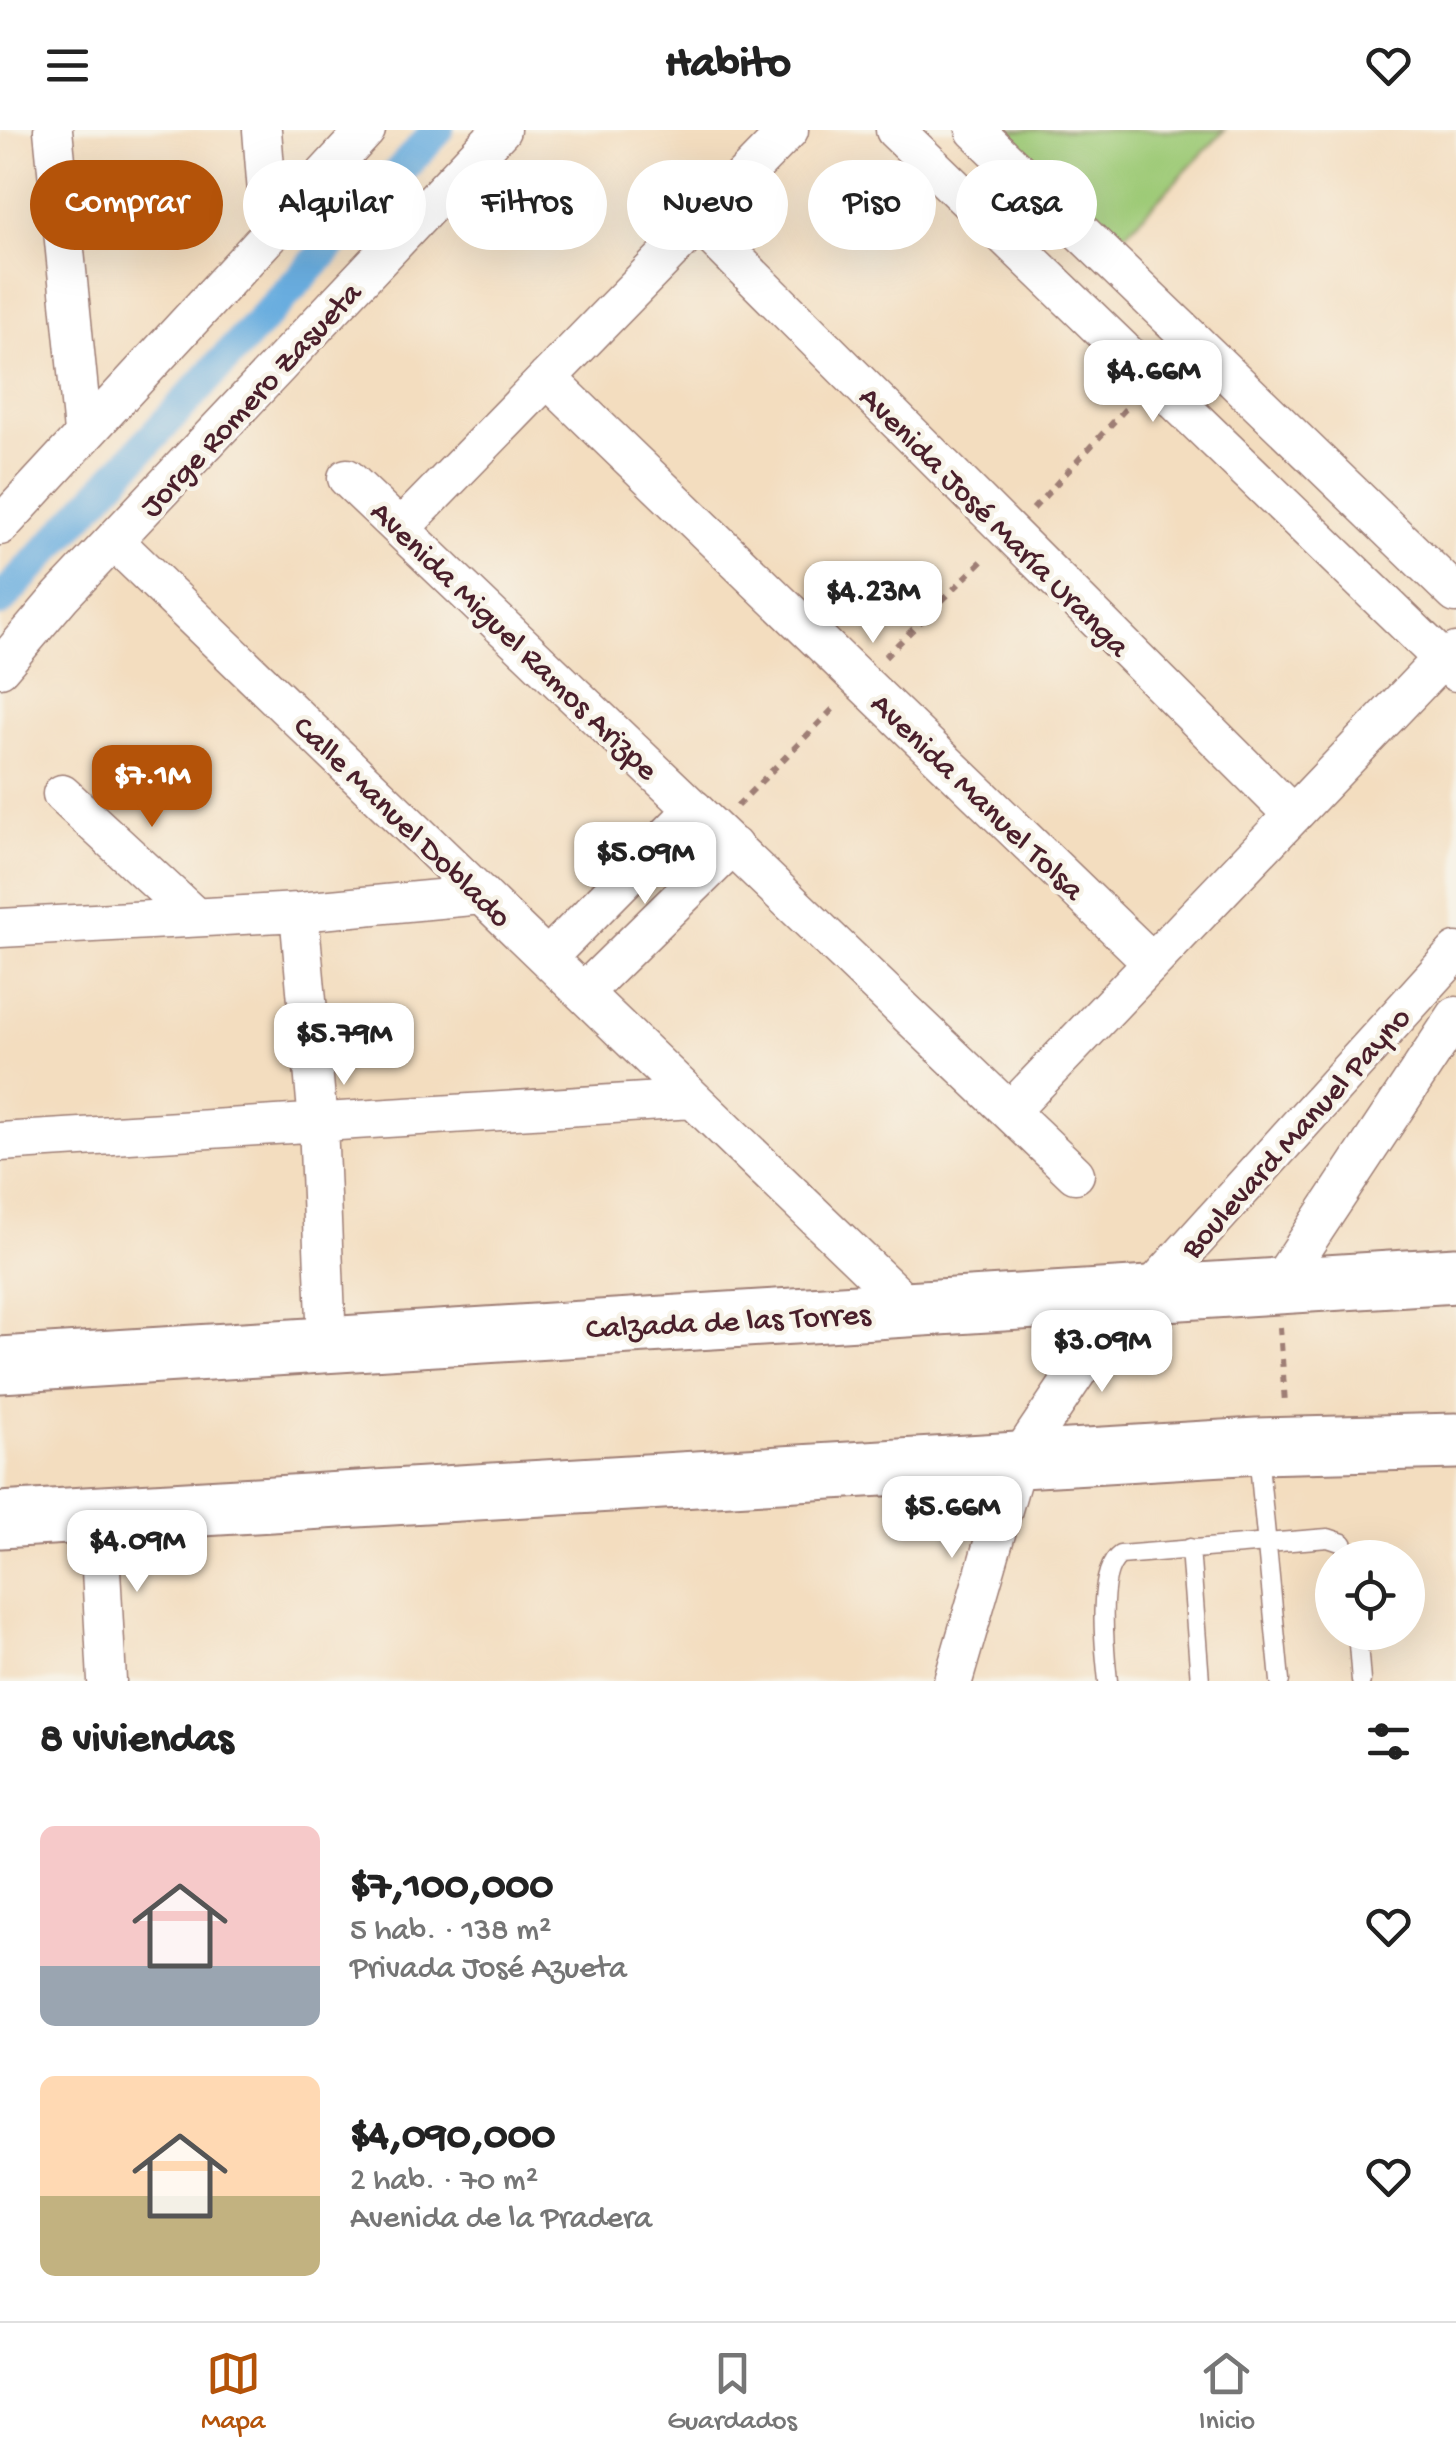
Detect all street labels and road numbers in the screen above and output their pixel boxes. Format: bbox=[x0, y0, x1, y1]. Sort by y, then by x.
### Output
street label: Jorge Romero Zasueta bbox=[134, 275, 372, 527]
street label: Avenida José María Uranga bbox=[849, 380, 1137, 668]
street label: Avenida Miguel Ramos Arizpe bbox=[361, 495, 665, 791]
street label: Avenida Manuel Tolsa bbox=[861, 687, 1091, 911]
street label: Calle Manuel Doblado bbox=[283, 709, 518, 938]
street label: Boulevard Manuel Payno bbox=[1174, 1001, 1421, 1269]
street label: Calzada de las Torres bbox=[585, 1297, 873, 1350]

